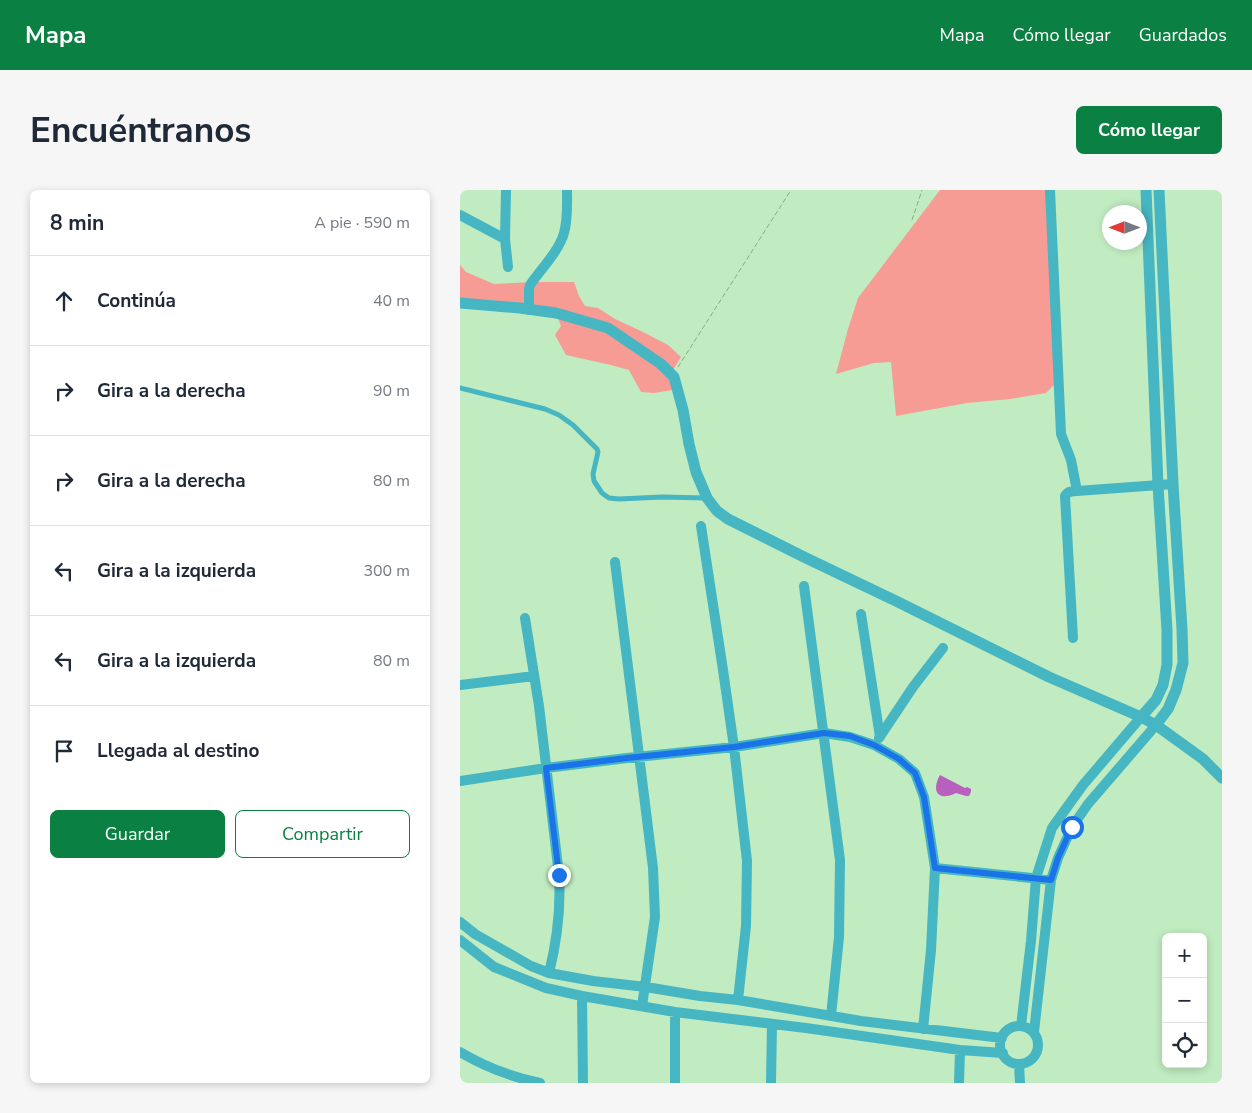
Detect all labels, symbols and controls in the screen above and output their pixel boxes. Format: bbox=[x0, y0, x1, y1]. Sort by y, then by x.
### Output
text: Mapa bbox=[25, 19, 87, 51]
text: Mapa bbox=[940, 23, 985, 47]
text: Cómo llegar bbox=[1013, 23, 1111, 47]
text: Guardados bbox=[1139, 23, 1227, 47]
button: Cómo llegar bbox=[1076, 106, 1222, 154]
text: Encuéntranos bbox=[30, 107, 251, 154]
north arrow bbox=[1102, 205, 1147, 250]
text: 8 min bbox=[50, 209, 104, 237]
text: A pie · 590 m bbox=[314, 212, 410, 234]
icon: ahead bbox=[50, 287, 78, 315]
text: Continúa bbox=[97, 288, 176, 314]
text: 40 m bbox=[373, 290, 410, 312]
icon: right bbox=[50, 377, 78, 405]
text: Gira a la derecha bbox=[97, 378, 246, 404]
text: 90 m bbox=[373, 380, 410, 402]
icon: right bbox=[50, 467, 78, 495]
text: Gira a la derecha bbox=[97, 468, 246, 494]
text: 80 m bbox=[373, 470, 410, 492]
icon: left bbox=[50, 557, 78, 585]
text: Gira a la izquierda bbox=[97, 558, 256, 584]
text: 300 m bbox=[363, 560, 410, 582]
icon: left bbox=[50, 647, 78, 675]
text: Gira a la izquierda bbox=[97, 648, 256, 674]
text: 80 m bbox=[373, 650, 410, 672]
icon: arrive bbox=[50, 737, 78, 765]
text: Llegada al destino bbox=[97, 738, 259, 764]
button: Guardar bbox=[50, 810, 225, 858]
button: Compartir bbox=[235, 810, 410, 858]
route start bbox=[1061, 816, 1084, 839]
route end bbox=[548, 864, 571, 887]
map controls bbox=[1162, 933, 1207, 1068]
button: + bbox=[1162, 933, 1207, 978]
button: − bbox=[1162, 978, 1207, 1023]
button: locate bbox=[1162, 1023, 1207, 1068]

